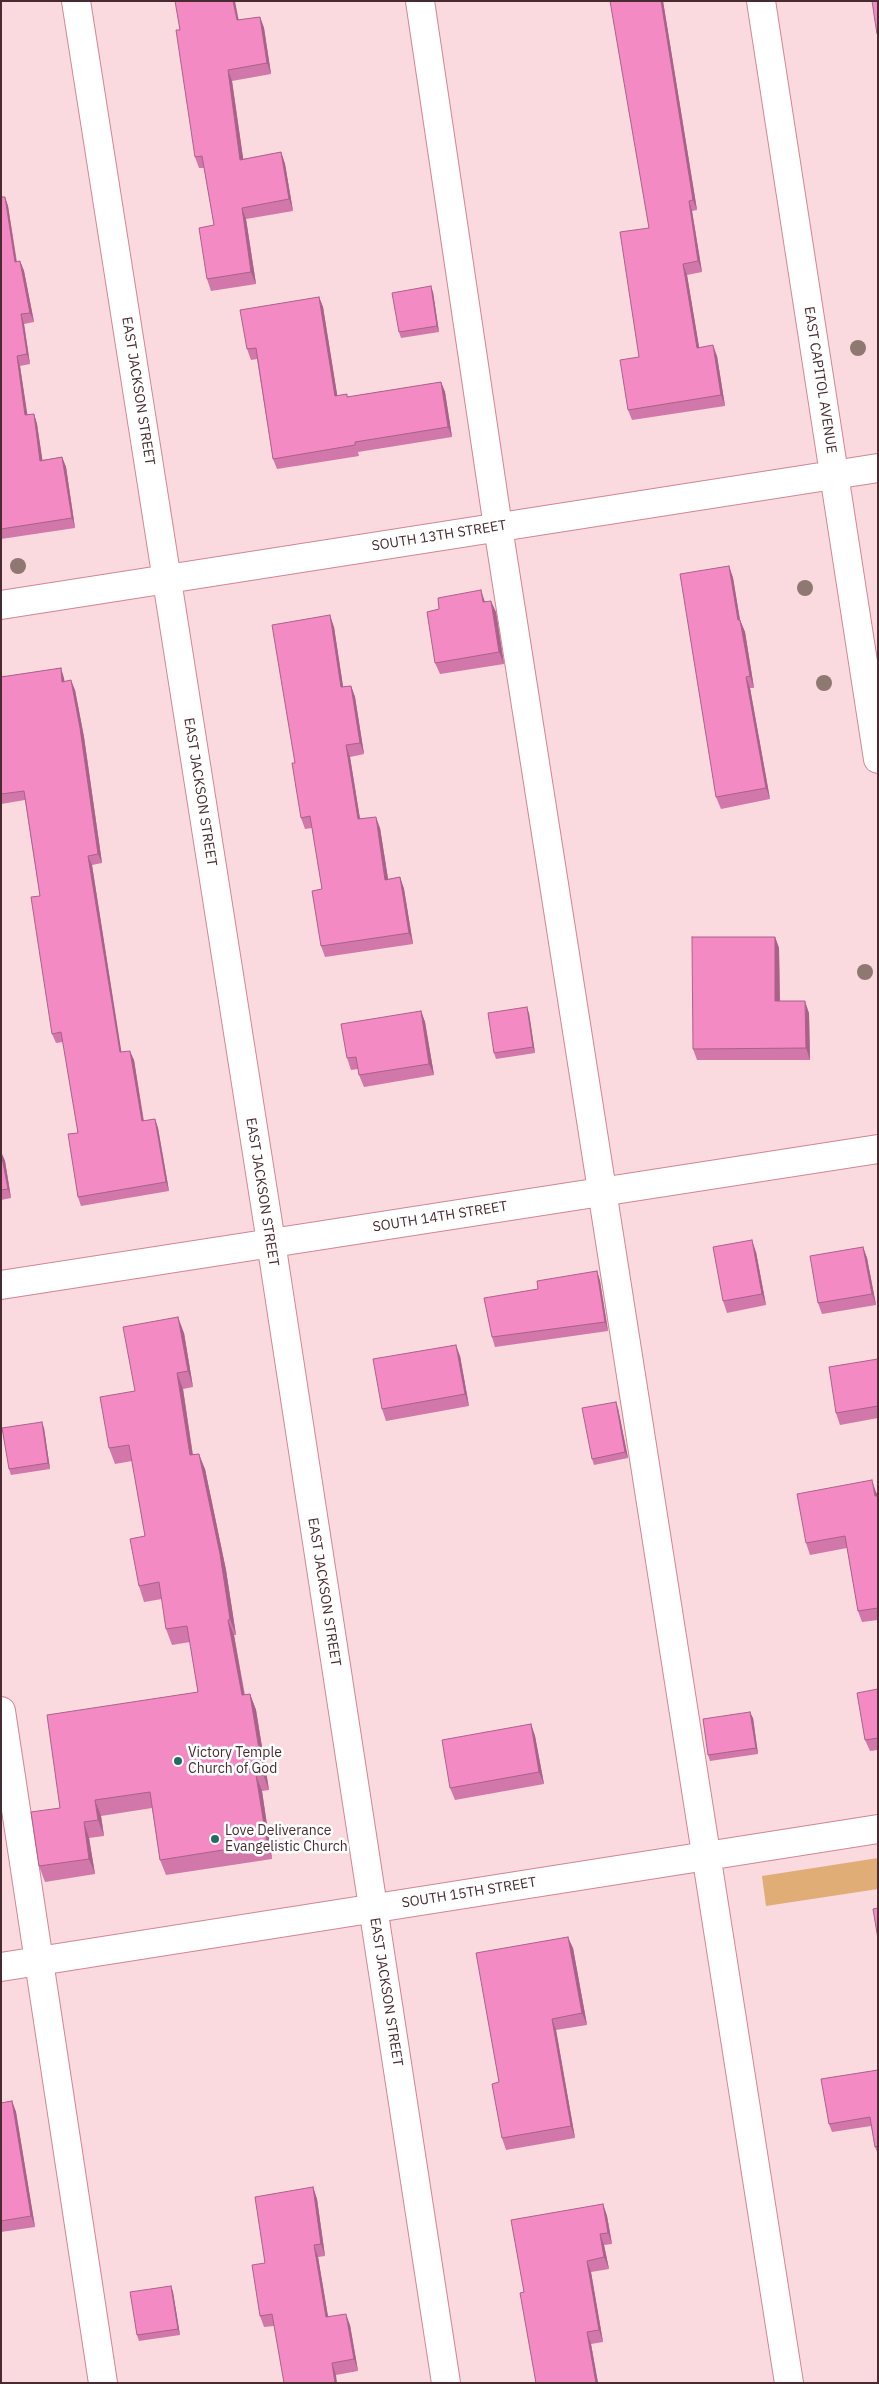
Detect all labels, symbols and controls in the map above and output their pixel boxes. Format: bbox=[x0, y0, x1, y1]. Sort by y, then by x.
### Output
street label: EAST CAPITOL AVENUE bbox=[800, 305, 840, 455]
street label: EAST JACKSON STREET bbox=[118, 316, 158, 466]
street label: SOUTH 13TH STREET bbox=[371, 517, 507, 555]
street label: EAST JACKSON STREET bbox=[180, 717, 220, 867]
street label: EAST JACKSON STREET bbox=[242, 1117, 282, 1267]
street label: SOUTH 14TH STREET bbox=[372, 1198, 508, 1236]
street label: EAST JACKSON STREET bbox=[304, 1517, 344, 1667]
place label: Victory Temple Church of God bbox=[188, 1745, 282, 1778]
marker: Victory Temple Church of God bbox=[172, 1755, 184, 1767]
place label: Love Deliverance Evangelistic Church bbox=[225, 1823, 348, 1855]
marker: Love Deliverance Evangelistic Church bbox=[209, 1833, 221, 1845]
street label: SOUTH 15TH STREET bbox=[401, 1874, 537, 1912]
street label: EAST JACKSON STREET bbox=[366, 1917, 406, 2067]

